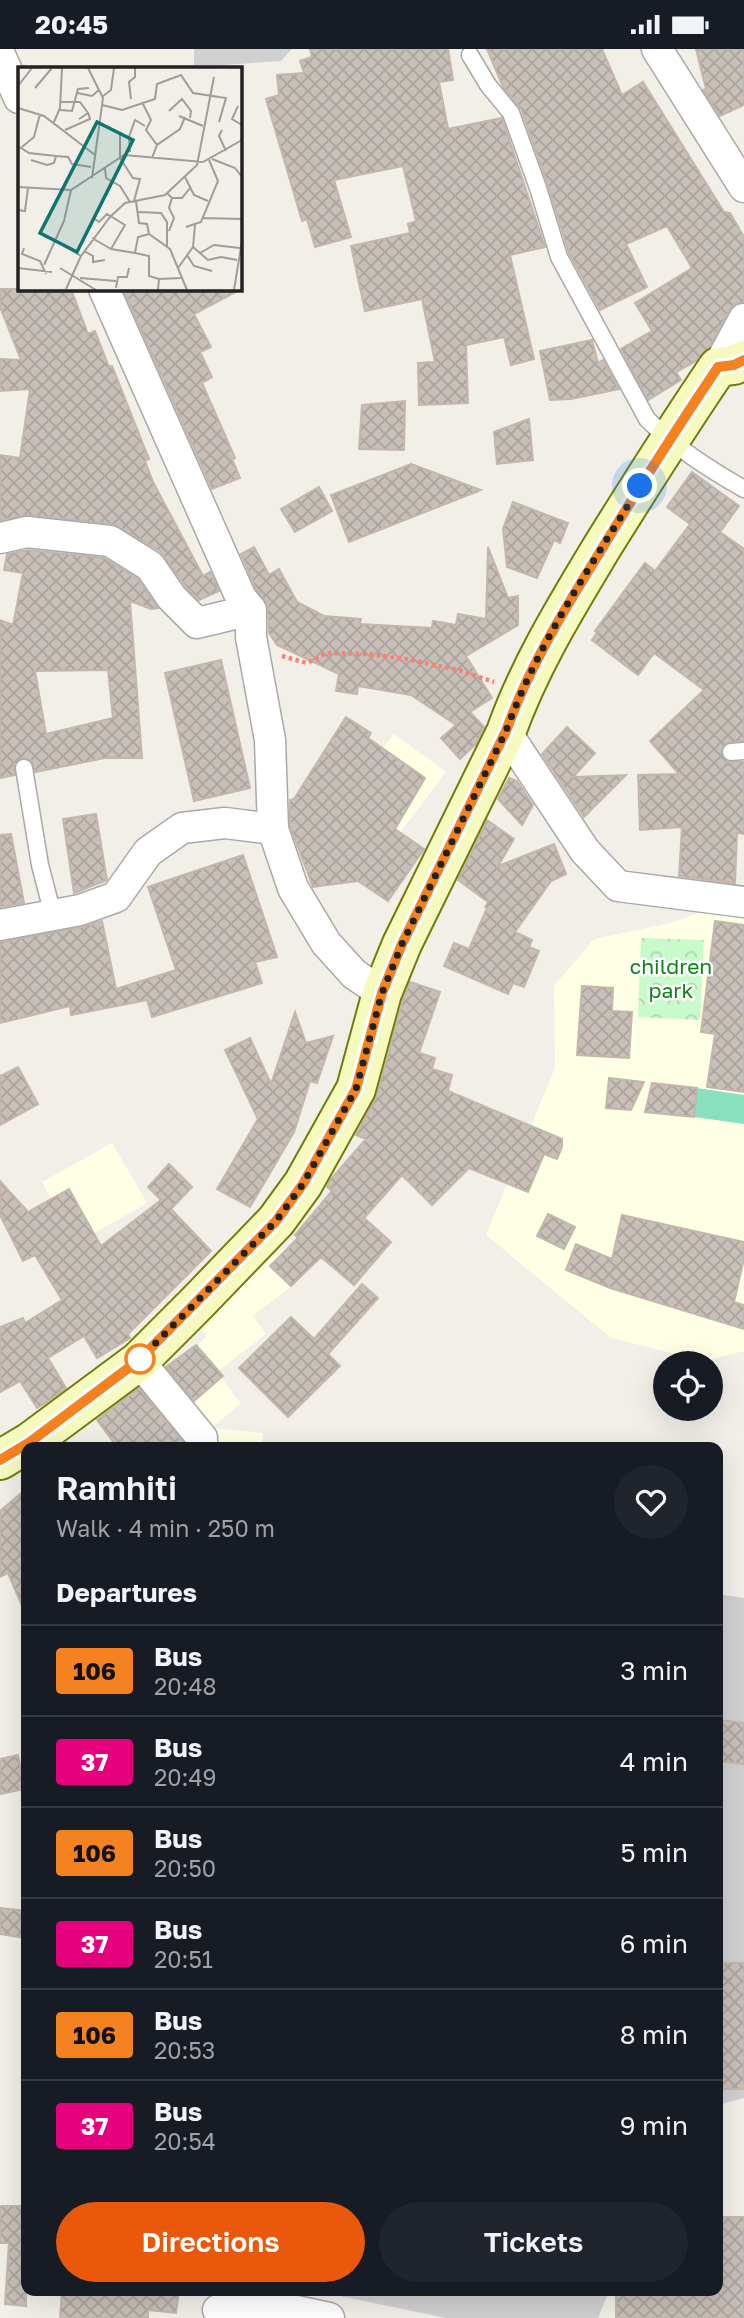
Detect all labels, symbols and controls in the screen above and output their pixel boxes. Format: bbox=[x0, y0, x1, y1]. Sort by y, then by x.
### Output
text: 20:45 bbox=[35, 9, 108, 40]
inset map bbox=[18, 67, 242, 291]
your location bbox=[622, 468, 657, 503]
park label: children park bbox=[630, 953, 712, 1003]
unlabelled marker bbox=[125, 1344, 155, 1374]
map controls bbox=[653, 1351, 723, 1421]
button: locate bbox=[653, 1351, 723, 1421]
button: heart bbox=[614, 1465, 688, 1539]
text: Ramhiti bbox=[56, 1468, 177, 1507]
text: Walk · 4 min · 250 m bbox=[56, 1514, 275, 1542]
text: Departures bbox=[56, 1577, 197, 1608]
text: Bus bbox=[154, 1641, 202, 1672]
text: 3 min bbox=[620, 1655, 688, 1686]
text: 106 bbox=[73, 1656, 116, 1685]
text: 20:48 bbox=[154, 1672, 217, 1700]
text: Bus bbox=[154, 1732, 202, 1763]
text: 4 min bbox=[620, 1746, 688, 1777]
text: 37 bbox=[81, 1747, 108, 1776]
text: 20:49 bbox=[154, 1763, 216, 1791]
text: Bus bbox=[154, 1823, 202, 1854]
text: 5 min bbox=[620, 1837, 688, 1868]
text: 106 bbox=[73, 1838, 116, 1867]
text: 20:50 bbox=[154, 1854, 216, 1882]
text: Bus bbox=[154, 1914, 202, 1945]
text: 6 min bbox=[620, 1928, 688, 1959]
text: 37 bbox=[81, 1929, 108, 1958]
text: 20:51 bbox=[154, 1945, 213, 1973]
text: Bus bbox=[154, 2005, 202, 2036]
text: 8 min bbox=[620, 2019, 688, 2050]
text: 106 bbox=[73, 2020, 116, 2049]
text: 20:53 bbox=[154, 2036, 215, 2064]
text: Bus bbox=[154, 2096, 202, 2127]
text: 9 min bbox=[620, 2110, 688, 2141]
text: 37 bbox=[81, 2111, 108, 2140]
text: 20:54 bbox=[154, 2127, 216, 2155]
button: Directions bbox=[56, 2202, 365, 2282]
button: Tickets bbox=[379, 2202, 688, 2282]

